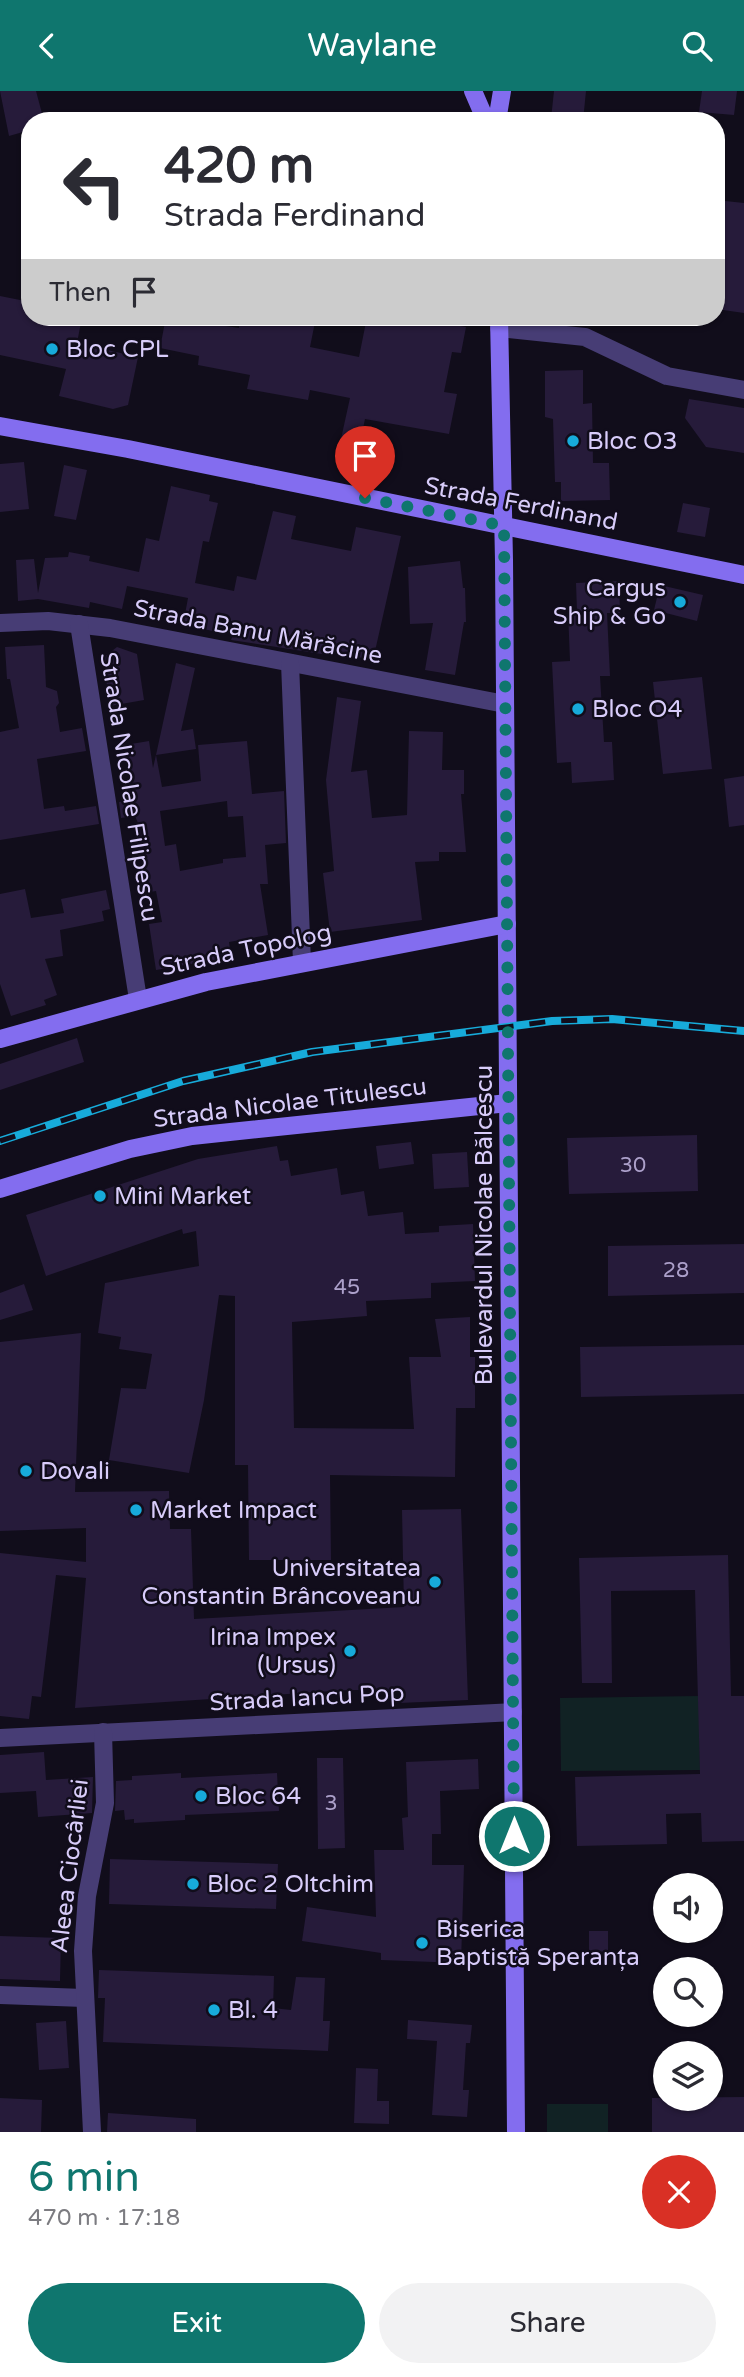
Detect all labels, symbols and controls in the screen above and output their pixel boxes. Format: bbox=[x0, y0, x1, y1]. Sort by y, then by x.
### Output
icon: back bbox=[28, 27, 66, 65]
text: Waylane bbox=[307, 27, 437, 65]
icon: search bbox=[678, 27, 716, 65]
text: 420 m bbox=[164, 137, 314, 196]
icon: left bbox=[49, 140, 140, 231]
text: Strada Ferdinand bbox=[164, 197, 425, 235]
icon: arrive bbox=[125, 273, 163, 311]
text: Then bbox=[49, 277, 111, 308]
place label: Bloc CPL bbox=[66, 335, 169, 364]
marker: Bloc CPL bbox=[44, 341, 60, 357]
pin bbox=[335, 426, 395, 498]
place label: Bloc O3 bbox=[587, 427, 678, 456]
marker: Bloc O3 bbox=[565, 433, 581, 449]
icon: arrive bbox=[346, 437, 384, 475]
street label: Strada Ferdinand bbox=[422, 471, 620, 537]
place label: Cargus Ship & Go bbox=[553, 574, 666, 631]
street label: Strada Banu Mărăcine bbox=[131, 594, 385, 670]
marker: Cargus Ship & Go bbox=[672, 594, 688, 610]
street label: Strada Nicolae Filipescu bbox=[93, 650, 165, 924]
place label: Bloc O4 bbox=[592, 695, 683, 724]
marker: Bloc O4 bbox=[570, 701, 586, 717]
street label: Strada Topolog bbox=[158, 918, 334, 982]
street label: Bulevardul Nicolae Bălcescu bbox=[470, 1065, 499, 1385]
street label: Strada Nicolae Titulescu bbox=[152, 1072, 428, 1134]
house number: 30 bbox=[620, 1153, 646, 1178]
place label: Mini Market bbox=[114, 1182, 251, 1211]
marker: Mini Market bbox=[92, 1188, 108, 1204]
house number: 28 bbox=[663, 1258, 689, 1283]
house number: 45 bbox=[334, 1275, 360, 1300]
place label: Dovali bbox=[40, 1457, 110, 1486]
marker: Dovali bbox=[18, 1463, 34, 1479]
place label: Market Impact bbox=[150, 1496, 317, 1525]
marker: Market Impact bbox=[128, 1502, 144, 1518]
place label: Universitatea Constantin Brâncoveanu bbox=[141, 1554, 421, 1611]
marker: Universitatea Constantin Brâncoveanu bbox=[427, 1574, 443, 1590]
place label: Irina Impex (Ursus) bbox=[210, 1623, 336, 1680]
marker: Irina Impex (Ursus) bbox=[342, 1643, 358, 1659]
street label: Strada Iancu Pop bbox=[209, 1678, 405, 1718]
street label: Aleea Ciocârliei bbox=[45, 1777, 95, 1955]
place label: Bloc 64 bbox=[215, 1782, 301, 1811]
marker: Bloc 64 bbox=[193, 1788, 209, 1804]
house number: 3 bbox=[324, 1791, 338, 1816]
position arrow bbox=[477, 1799, 551, 1873]
place label: Bloc 2 Oltchim bbox=[207, 1870, 374, 1899]
map controls bbox=[653, 1873, 723, 2111]
button: sound bbox=[653, 1873, 723, 1943]
marker: Bloc 2 Oltchim bbox=[185, 1876, 201, 1892]
place label: Biserica Baptistă Speranța bbox=[436, 1915, 640, 1972]
marker: Biserica Baptistă Speranța bbox=[414, 1935, 430, 1951]
button: search bbox=[653, 1957, 723, 2027]
place label: Bl. 4 bbox=[228, 1996, 278, 2025]
marker: Bl. 4 bbox=[206, 2002, 222, 2018]
button: layers bbox=[653, 2041, 723, 2111]
text: 6 min bbox=[28, 2152, 140, 2203]
button: close bbox=[642, 2155, 716, 2229]
text: 470 m · 17:18 bbox=[28, 2204, 180, 2232]
button: Exit bbox=[28, 2283, 365, 2363]
button: Share bbox=[379, 2283, 716, 2363]

